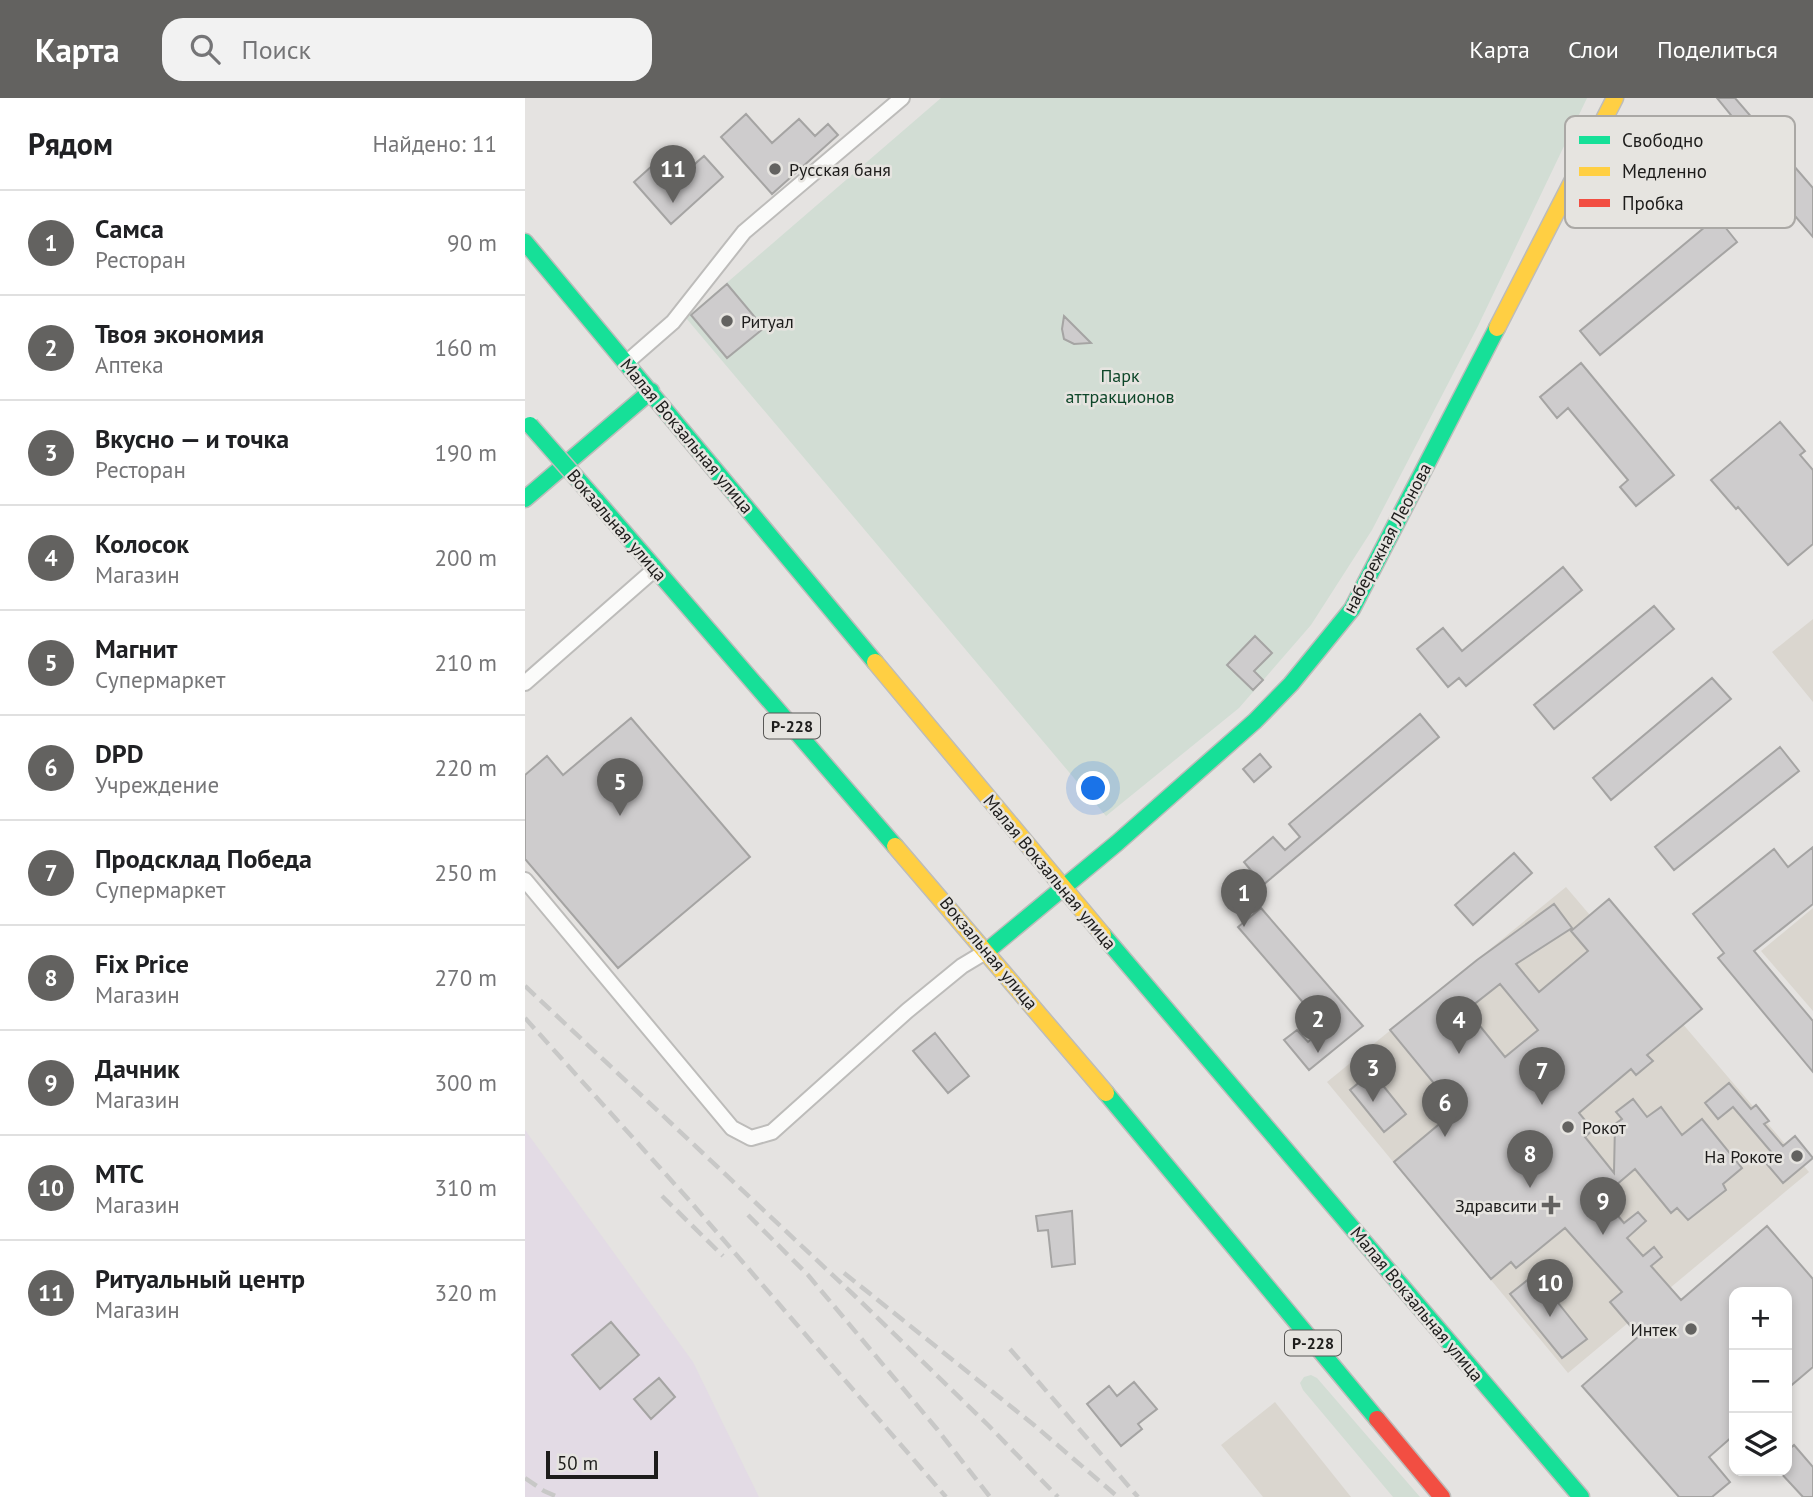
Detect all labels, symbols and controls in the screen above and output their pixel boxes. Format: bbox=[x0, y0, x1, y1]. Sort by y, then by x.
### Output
search box bbox=[162, 18, 652, 81]
text: Карта bbox=[35, 28, 120, 71]
icon: search bbox=[186, 30, 224, 68]
text: Поиск bbox=[242, 33, 311, 66]
text: Карта bbox=[1469, 34, 1530, 65]
text: Слои bbox=[1568, 34, 1619, 65]
text: Поделиться bbox=[1657, 34, 1778, 65]
legend bbox=[1565, 116, 1795, 228]
text: Рядом bbox=[28, 124, 113, 163]
text: Свободно bbox=[1622, 128, 1704, 152]
text: Найдено: 11 bbox=[372, 129, 497, 158]
pin: 11 bbox=[650, 145, 696, 203]
place label: Русская баня bbox=[789, 158, 891, 181]
text: Медленно bbox=[1622, 159, 1707, 183]
marker: Русская баня bbox=[767, 161, 783, 177]
text: Пробка bbox=[1622, 191, 1684, 215]
text: Самса bbox=[95, 212, 164, 245]
text: 1 bbox=[44, 228, 58, 257]
text: 90 m bbox=[447, 228, 497, 257]
text: Ресторан bbox=[95, 245, 186, 274]
place label: Ритуал bbox=[741, 310, 794, 333]
marker: Ритуал bbox=[719, 313, 735, 329]
text: Твоя экономия bbox=[95, 317, 264, 350]
text: 2 bbox=[44, 333, 58, 362]
text: 160 m bbox=[435, 333, 497, 362]
text: Аптека bbox=[95, 350, 164, 379]
street label: Малая Вокзальная улица bbox=[615, 354, 759, 518]
park label: Парк аттракционов bbox=[1066, 364, 1174, 408]
text: Вкусно — и точка bbox=[95, 422, 289, 455]
text: 3 bbox=[44, 438, 58, 467]
text: 190 m bbox=[435, 438, 497, 467]
text: Ресторан bbox=[95, 455, 186, 484]
street label: набережная Леонова bbox=[1338, 459, 1436, 617]
street label: Вокзальная улица bbox=[562, 464, 672, 586]
text: Колосок bbox=[95, 527, 189, 560]
text: 4 bbox=[44, 543, 58, 572]
text: 200 m bbox=[435, 543, 497, 572]
text: Магазин bbox=[95, 560, 180, 589]
text: Магнит bbox=[95, 632, 177, 665]
text: 5 bbox=[44, 648, 58, 677]
text: 210 m bbox=[435, 648, 497, 677]
text: Супермаркет bbox=[95, 665, 225, 694]
road number: Р-228 bbox=[764, 713, 820, 738]
text: DPD bbox=[95, 737, 144, 770]
text: 6 bbox=[44, 753, 58, 782]
text: 220 m bbox=[435, 753, 497, 782]
pin: 5 bbox=[597, 758, 643, 816]
text: Учреждение bbox=[95, 770, 219, 799]
your location bbox=[1076, 771, 1110, 805]
street label: Малая Вокзальная улица bbox=[979, 790, 1121, 954]
text: Продсклад Победа bbox=[95, 842, 312, 875]
text: 7 bbox=[44, 858, 58, 887]
text: 250 m bbox=[435, 858, 497, 887]
pin: 1 bbox=[1221, 869, 1267, 927]
text: Супермаркет bbox=[95, 875, 225, 904]
street label: Вокзальная улица bbox=[935, 892, 1043, 1014]
text: Fix Price bbox=[95, 947, 189, 980]
text: 8 bbox=[44, 963, 58, 992]
text: 270 m bbox=[435, 963, 497, 992]
text: Магазин bbox=[95, 980, 180, 1009]
pin: 2 bbox=[1295, 995, 1341, 1053]
pin: 4 bbox=[1436, 996, 1482, 1054]
pin: 3 bbox=[1350, 1044, 1396, 1102]
pin: 7 bbox=[1519, 1047, 1565, 1105]
text: Дачник bbox=[95, 1052, 180, 1085]
text: 9 bbox=[44, 1068, 58, 1097]
text: 300 m bbox=[435, 1068, 497, 1097]
pin: 6 bbox=[1422, 1079, 1468, 1137]
text: Магазин bbox=[95, 1085, 180, 1114]
place label: Рокот bbox=[1582, 1116, 1627, 1139]
marker: Рокот bbox=[1560, 1119, 1576, 1135]
pin: 8 bbox=[1507, 1130, 1553, 1188]
place label: На Рокоте bbox=[1704, 1145, 1783, 1168]
marker: На Рокоте bbox=[1789, 1148, 1805, 1164]
text: МТС bbox=[95, 1157, 144, 1190]
text: 10 bbox=[38, 1173, 64, 1202]
text: 310 m bbox=[435, 1173, 497, 1202]
pin: 9 bbox=[1580, 1177, 1626, 1235]
text: Магазин bbox=[95, 1190, 180, 1219]
place label: Здравсити bbox=[1455, 1194, 1537, 1217]
marker: Здравсити bbox=[1543, 1197, 1559, 1213]
street label: Малая Вокзальная улица bbox=[1345, 1222, 1489, 1386]
pin: 10 bbox=[1527, 1259, 1573, 1317]
text: Ритуальный центр bbox=[95, 1262, 305, 1295]
text: 11 bbox=[38, 1278, 64, 1307]
text: 320 m bbox=[435, 1278, 497, 1307]
map controls bbox=[1729, 1287, 1792, 1476]
button: + bbox=[1729, 1287, 1792, 1350]
text: Магазин bbox=[95, 1295, 180, 1324]
place label: Интек bbox=[1630, 1318, 1677, 1341]
marker: Интек bbox=[1683, 1321, 1699, 1337]
road number: Р-228 bbox=[1285, 1330, 1341, 1356]
button: − bbox=[1729, 1350, 1792, 1413]
button: layers bbox=[1729, 1413, 1792, 1476]
scale bar bbox=[546, 1448, 658, 1480]
text: 50 m bbox=[557, 1451, 598, 1475]

